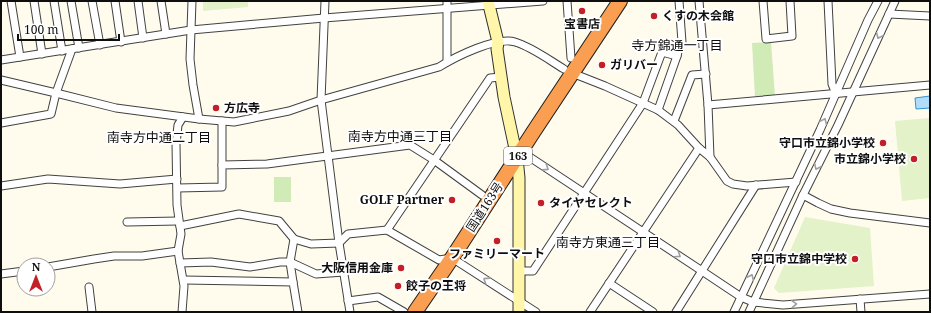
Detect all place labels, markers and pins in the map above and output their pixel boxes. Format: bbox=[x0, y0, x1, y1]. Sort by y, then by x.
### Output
marker: 宝書店 bbox=[577, 6, 587, 16]
place label: くすの木会館 bbox=[662, 7, 734, 24]
marker: くすの木会館 bbox=[649, 11, 659, 21]
place label: 宝書店 bbox=[564, 15, 600, 32]
place label: ガリバー bbox=[610, 56, 658, 73]
marker: ガリバー bbox=[597, 60, 607, 70]
place label: 方広寺 bbox=[224, 99, 260, 116]
marker: 方広寺 bbox=[211, 103, 221, 113]
place label: 守口市立錦小学校 bbox=[779, 134, 875, 151]
marker: 守口市立錦小学校 bbox=[878, 138, 888, 148]
place label: 市立錦小学校 bbox=[834, 150, 906, 167]
marker: 市立錦小学校 bbox=[909, 154, 919, 164]
place label: GOLF Partner bbox=[360, 191, 445, 208]
place label: タイヤセレクト bbox=[549, 194, 633, 211]
marker: GOLF Partner bbox=[447, 195, 457, 205]
marker: タイヤセレクト bbox=[536, 198, 546, 208]
marker: ファミリーマート bbox=[492, 236, 502, 246]
place label: ファミリーマート bbox=[449, 245, 545, 262]
place label: 守口市立錦中学校 bbox=[751, 250, 847, 267]
marker: 守口市立錦中学校 bbox=[850, 254, 860, 264]
place label: 大阪信用金庫 bbox=[321, 259, 393, 276]
marker: 大阪信用金庫 bbox=[396, 263, 406, 273]
place label: 餃子の王将 bbox=[405, 277, 466, 294]
marker: 餃子の王将 bbox=[393, 281, 403, 291]

